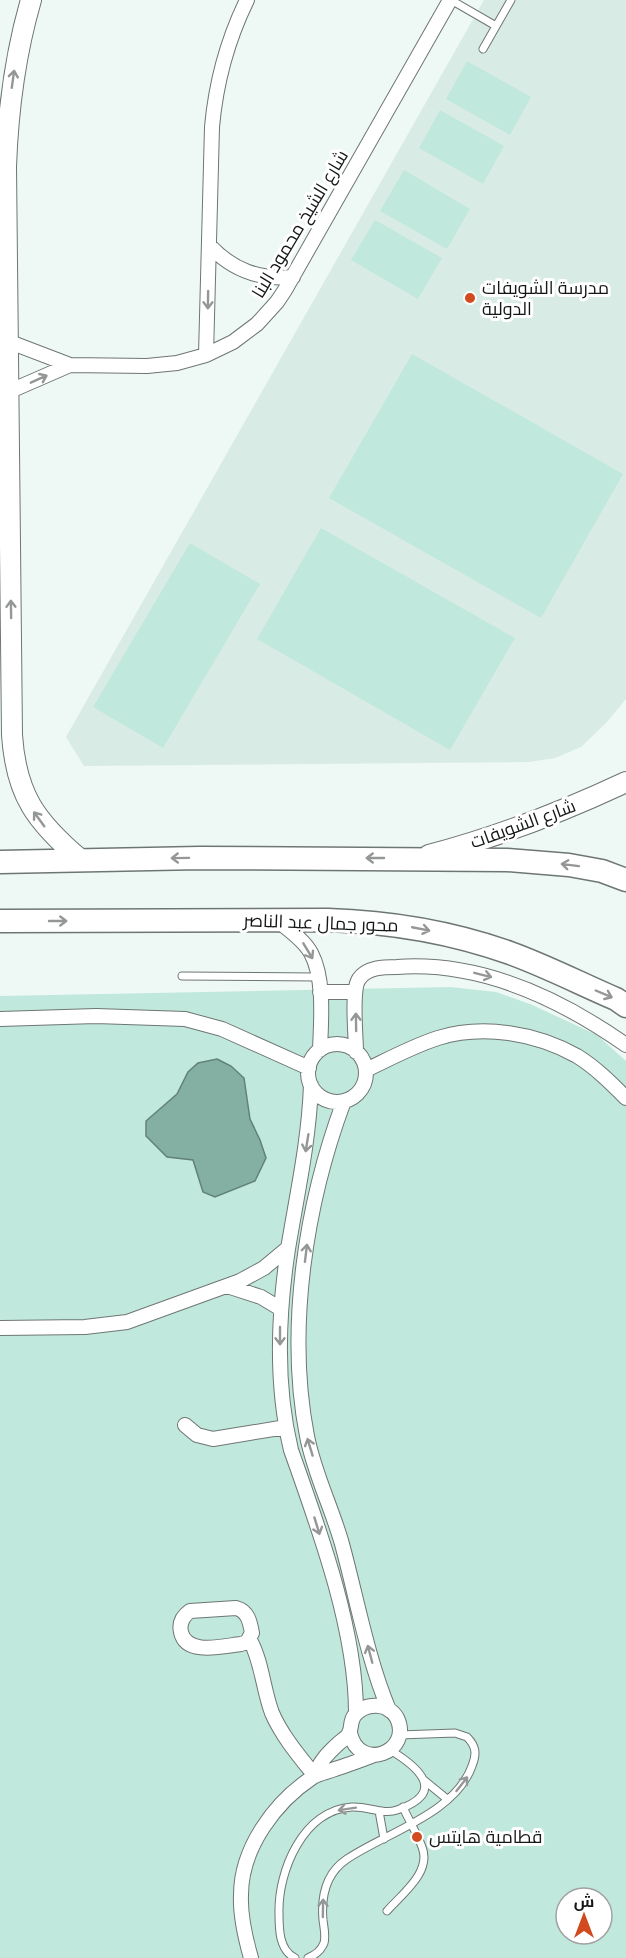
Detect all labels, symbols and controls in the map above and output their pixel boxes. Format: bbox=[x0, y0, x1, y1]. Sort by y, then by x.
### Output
one-way arrow bbox=[7, 69, 18, 89]
street label: شارع الشيخ محمود البنا bbox=[246, 145, 354, 303]
place label: مدرسة الشويفات الدولية bbox=[482, 276, 609, 320]
one-way arrow bbox=[202, 289, 214, 309]
marker: مدرسة الشويفات الدولية bbox=[463, 291, 477, 305]
one-way arrow bbox=[30, 372, 48, 384]
one-way arrow bbox=[5, 600, 17, 620]
street label: شارع الشويفات bbox=[467, 794, 579, 854]
one-way arrow bbox=[33, 812, 46, 828]
one-way arrow bbox=[170, 852, 190, 864]
one-way arrow bbox=[365, 852, 385, 864]
one-way arrow bbox=[560, 860, 580, 871]
street label: محور جمال عبد الناصر bbox=[242, 908, 399, 937]
one-way arrow bbox=[48, 915, 68, 927]
one-way arrow bbox=[411, 924, 430, 935]
one-way arrow bbox=[302, 942, 314, 959]
one-way arrow bbox=[473, 969, 492, 981]
one-way arrow bbox=[594, 989, 613, 1000]
one-way arrow bbox=[350, 1012, 361, 1032]
one-way arrow bbox=[301, 1133, 312, 1153]
one-way arrow bbox=[300, 1244, 311, 1264]
one-way arrow bbox=[274, 1326, 286, 1346]
one-way arrow bbox=[304, 1438, 315, 1457]
one-way arrow bbox=[312, 1516, 323, 1535]
one-way arrow bbox=[364, 1645, 376, 1664]
one-way arrow bbox=[455, 1776, 468, 1792]
one-way arrow bbox=[338, 1803, 357, 1814]
place label: قطامية هايتس bbox=[429, 1825, 542, 1848]
marker: قطامية هايتس bbox=[410, 1830, 424, 1844]
north arrow bbox=[554, 1886, 614, 1946]
text: ش bbox=[574, 1891, 594, 1911]
one-way arrow bbox=[318, 1898, 329, 1918]

